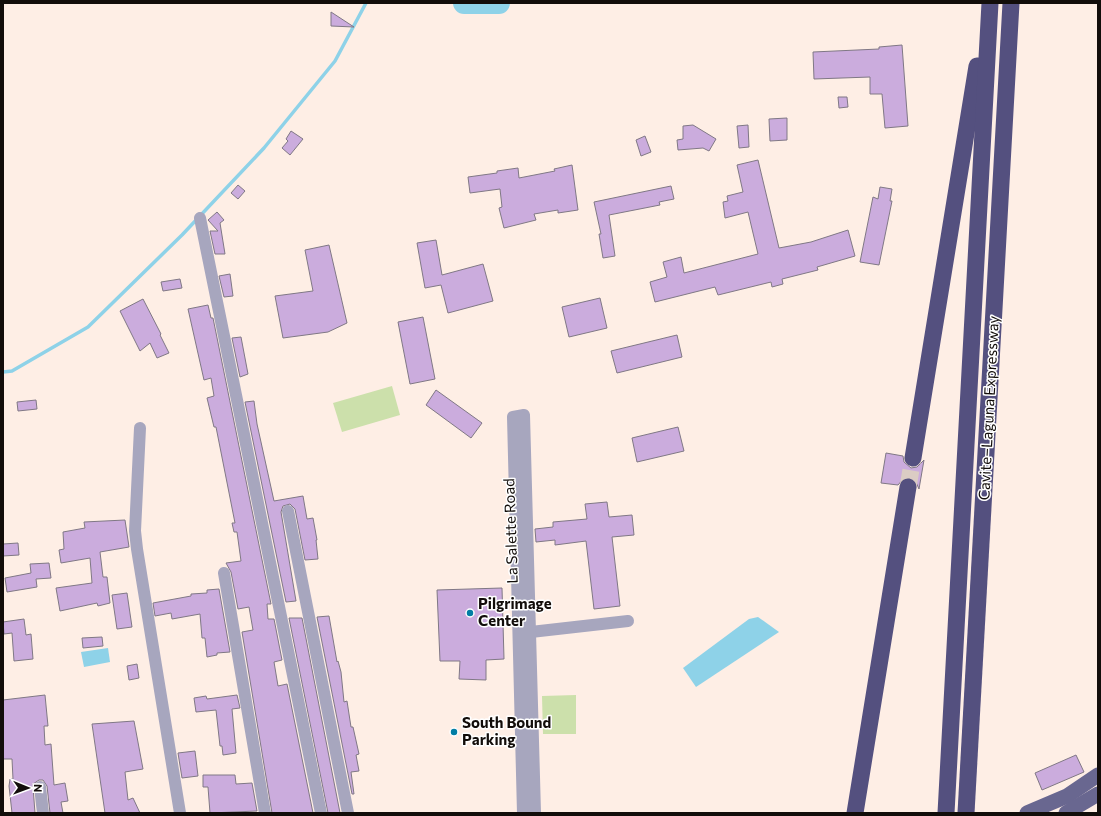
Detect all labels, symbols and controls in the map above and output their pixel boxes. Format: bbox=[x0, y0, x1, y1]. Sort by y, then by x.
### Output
street label: Cavite–Laguna Expressway bbox=[974, 315, 1002, 501]
street label: La Salette Road bbox=[499, 478, 521, 584]
place label: Pilgrimage Center bbox=[478, 594, 552, 629]
marker: Pilgrimage Center bbox=[465, 608, 475, 618]
place label: South Bound Parking bbox=[462, 713, 551, 748]
marker: South Bound Parking bbox=[449, 727, 459, 737]
north arrow bbox=[8, 768, 48, 808]
text: N bbox=[32, 784, 45, 792]

